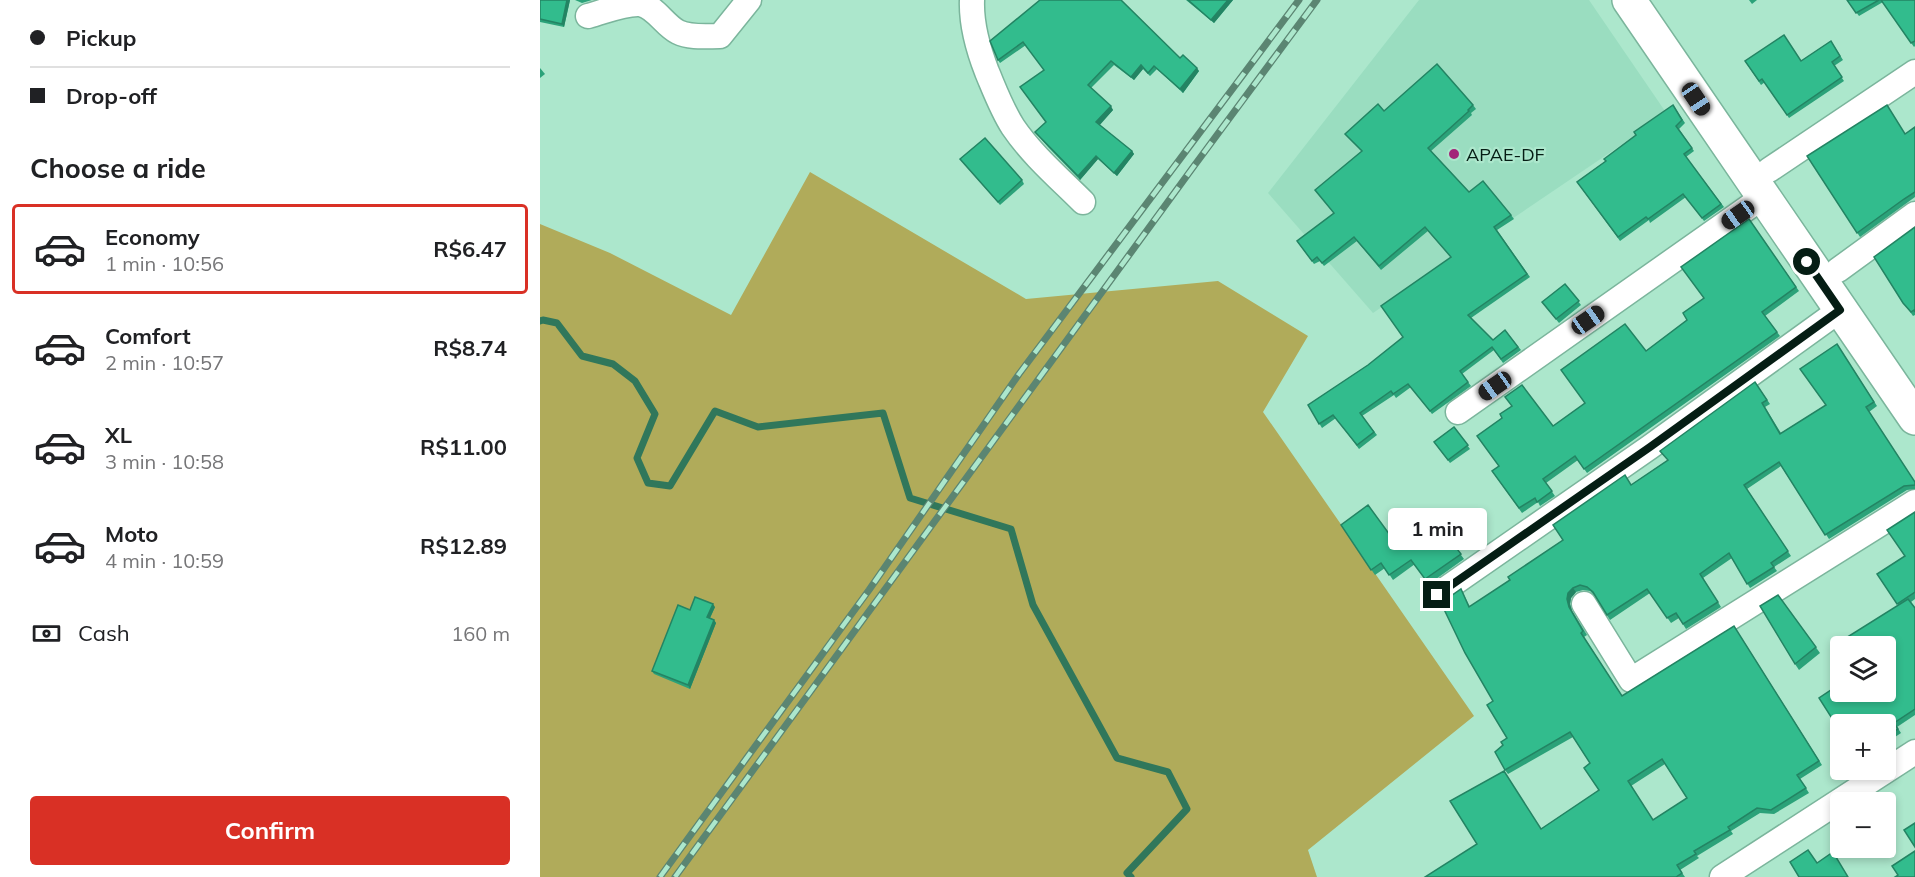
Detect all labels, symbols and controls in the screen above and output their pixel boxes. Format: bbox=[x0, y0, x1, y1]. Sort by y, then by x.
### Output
text: Pickup bbox=[66, 24, 136, 52]
car bbox=[1678, 79, 1714, 119]
text: Drop-off bbox=[66, 82, 157, 110]
place label: APAE-DF bbox=[1466, 143, 1545, 166]
marker: APAE-DF bbox=[1447, 147, 1461, 161]
text: Choose a ride bbox=[30, 151, 206, 185]
car bbox=[1718, 197, 1758, 233]
icon: car bbox=[33, 222, 87, 276]
text: Economy bbox=[105, 223, 200, 251]
text: R$6.47 bbox=[433, 235, 507, 263]
route start bbox=[1793, 248, 1820, 275]
text: 1 min · 10:56 bbox=[105, 251, 224, 276]
car bbox=[1568, 302, 1608, 338]
icon: car bbox=[33, 321, 87, 375]
text: Comfort bbox=[105, 322, 191, 350]
text: R$8.74 bbox=[433, 334, 507, 362]
text: 2 min · 10:57 bbox=[105, 350, 224, 375]
car bbox=[1475, 368, 1515, 404]
icon: car bbox=[33, 420, 87, 474]
text: XL bbox=[105, 421, 132, 449]
text: R$11.00 bbox=[420, 433, 507, 461]
text: 3 min · 10:58 bbox=[105, 449, 224, 474]
callout: 1 min bbox=[1388, 508, 1486, 550]
text: 1 min bbox=[1411, 516, 1464, 541]
icon: car bbox=[33, 519, 87, 573]
text: Moto bbox=[105, 520, 158, 548]
text: R$12.89 bbox=[420, 532, 507, 560]
text: 4 min · 10:59 bbox=[105, 548, 224, 573]
route end bbox=[1423, 581, 1450, 608]
icon: cash bbox=[30, 617, 63, 650]
text: Cash bbox=[78, 619, 130, 647]
text: 160 m bbox=[451, 621, 510, 646]
map controls bbox=[1830, 636, 1896, 858]
button: layers bbox=[1830, 636, 1896, 702]
button: + bbox=[1830, 714, 1896, 780]
button: − bbox=[1830, 792, 1896, 858]
button: Confirm bbox=[30, 796, 510, 865]

